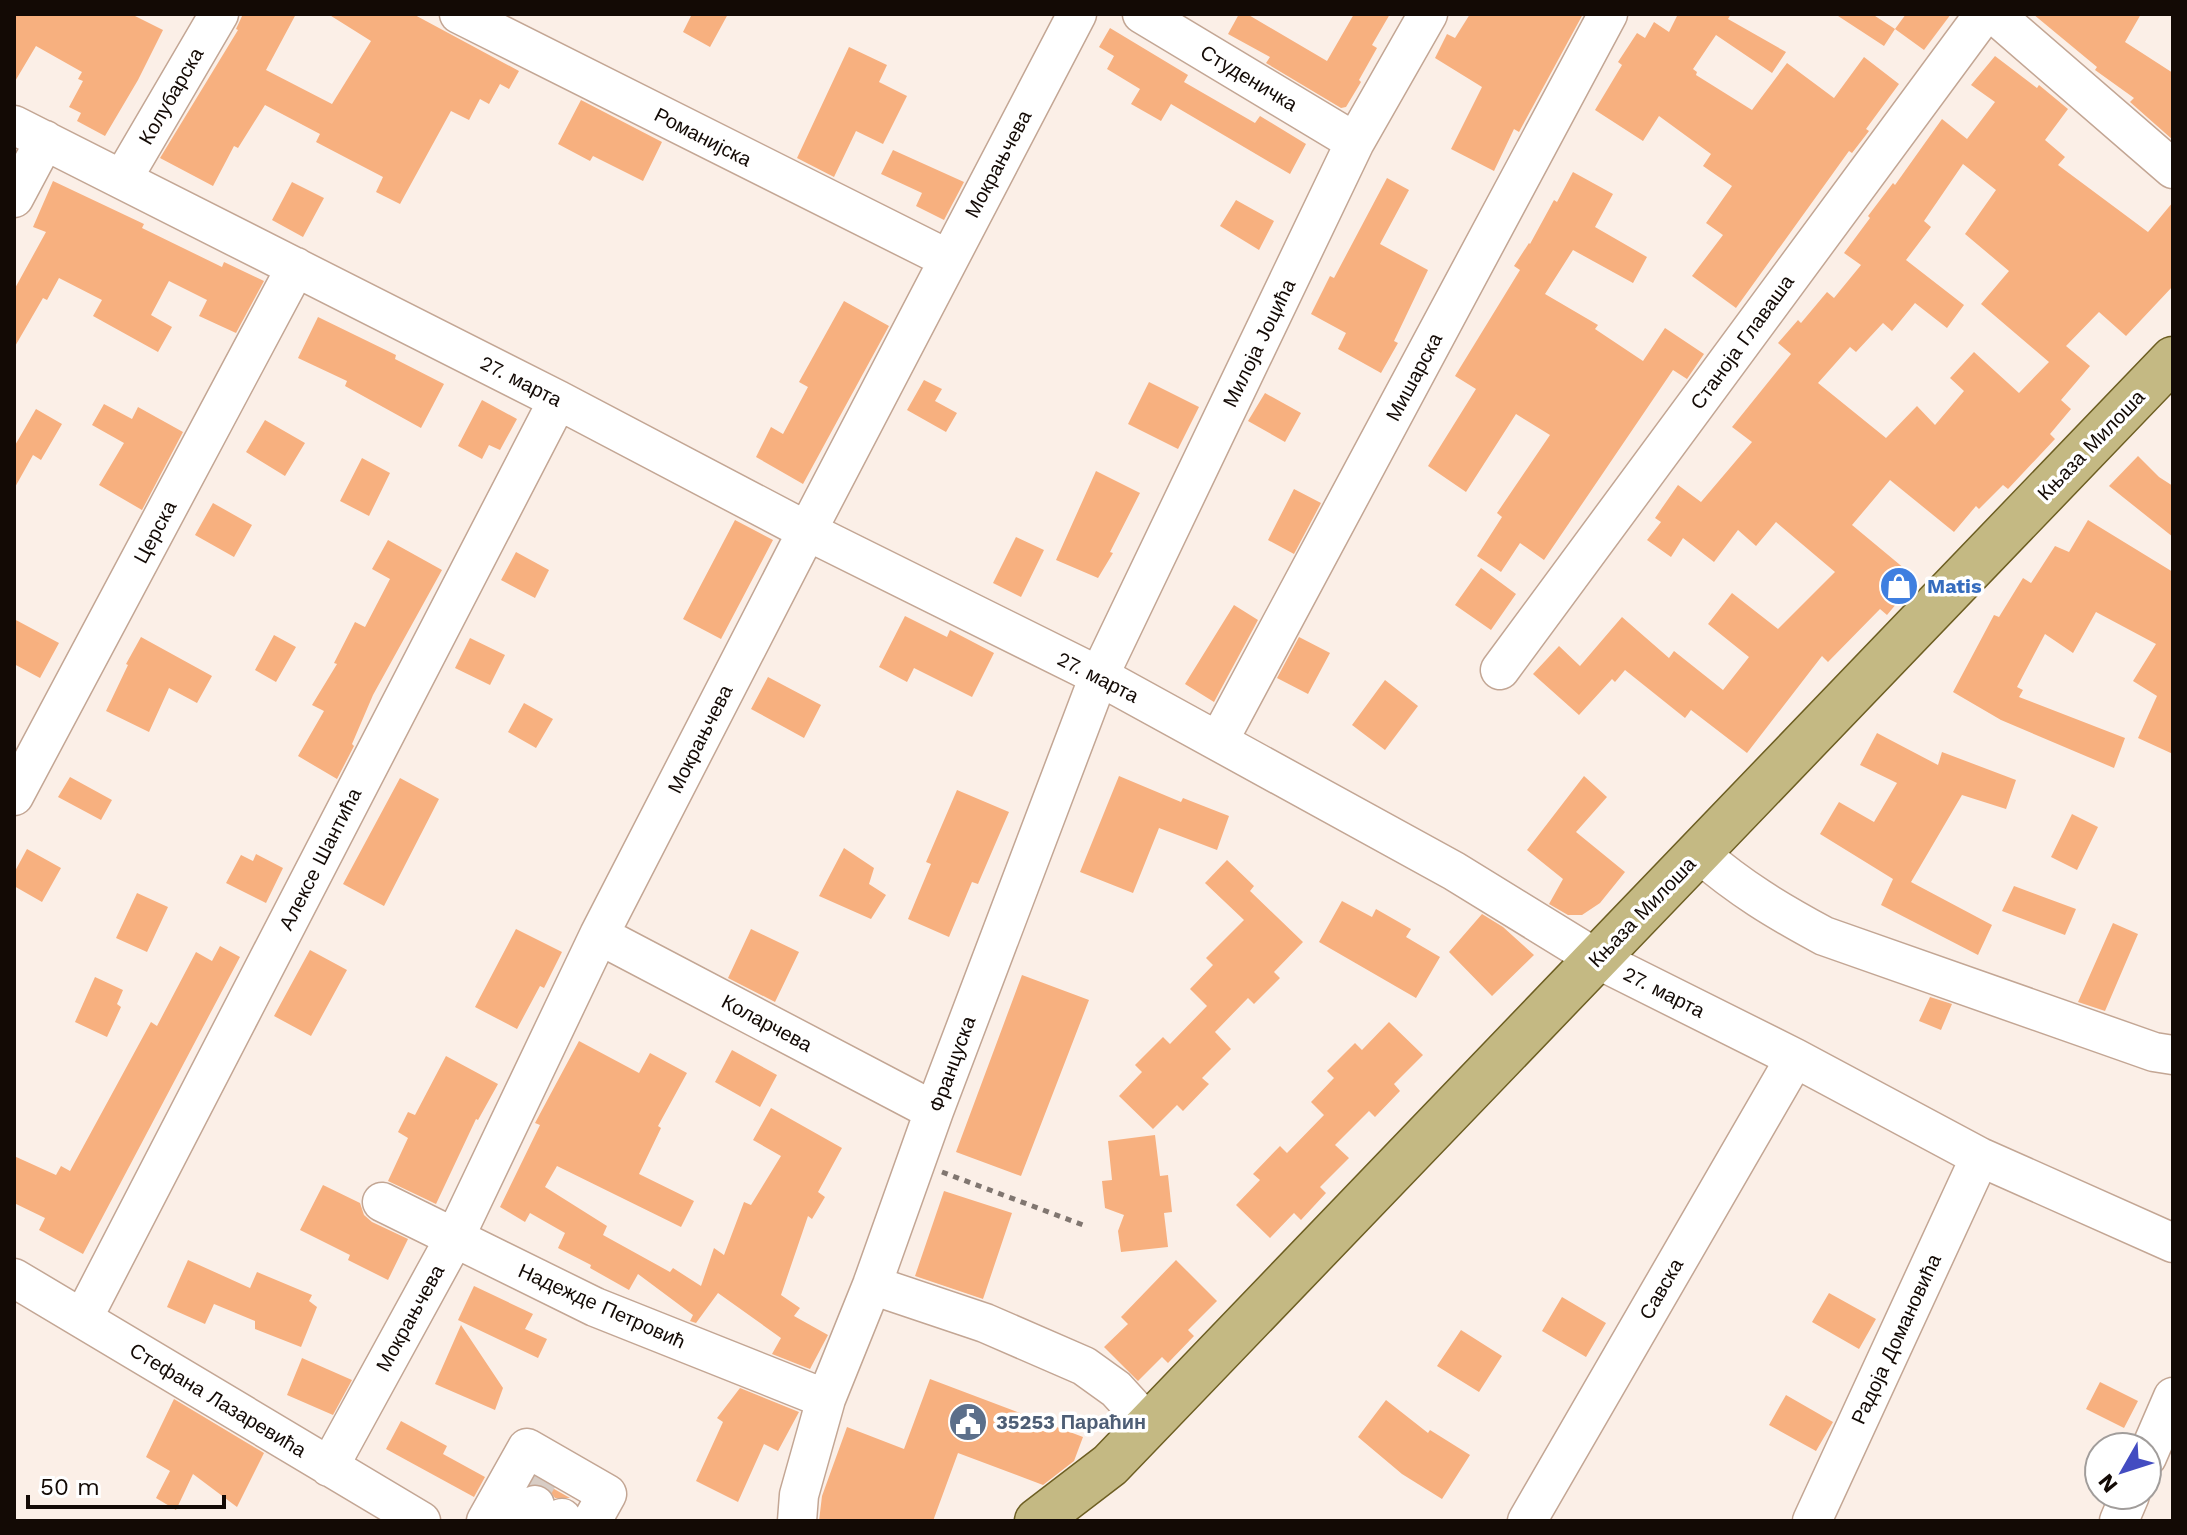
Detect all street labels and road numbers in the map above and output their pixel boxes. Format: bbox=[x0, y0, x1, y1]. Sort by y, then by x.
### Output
street label: Студеничка bbox=[1196, 40, 1303, 117]
street label: Колубарска bbox=[134, 43, 209, 149]
street label: Романијска bbox=[651, 102, 756, 172]
street label: Мокрањчева bbox=[960, 105, 1037, 222]
street label: Станоја Главаша bbox=[1685, 269, 1799, 414]
street label: Милоја Јоцића bbox=[1218, 274, 1301, 411]
street label: Мишарска bbox=[1381, 328, 1448, 425]
street label: 27. марта bbox=[476, 350, 567, 412]
street label: Књаза Милоша bbox=[2032, 384, 2150, 505]
street label: Церска bbox=[129, 496, 182, 567]
street label: 27. марта bbox=[1053, 646, 1144, 708]
street label: Мокрањчева bbox=[662, 680, 738, 797]
street label: Алексе Шантића bbox=[274, 783, 367, 934]
street label: Књаза Милоша bbox=[1583, 851, 1701, 972]
street label: 27. марта bbox=[1619, 961, 1710, 1023]
street label: Коларчева bbox=[718, 989, 817, 1057]
street label: Француска bbox=[924, 1012, 981, 1115]
street label: Радоја Домановића bbox=[1846, 1249, 1946, 1428]
street label: Савска bbox=[1634, 1253, 1688, 1324]
street label: Надежде Петровић bbox=[515, 1258, 689, 1354]
street label: Мокрањчева bbox=[371, 1260, 450, 1376]
street label: Стефана Лазаревића bbox=[125, 1338, 311, 1463]

